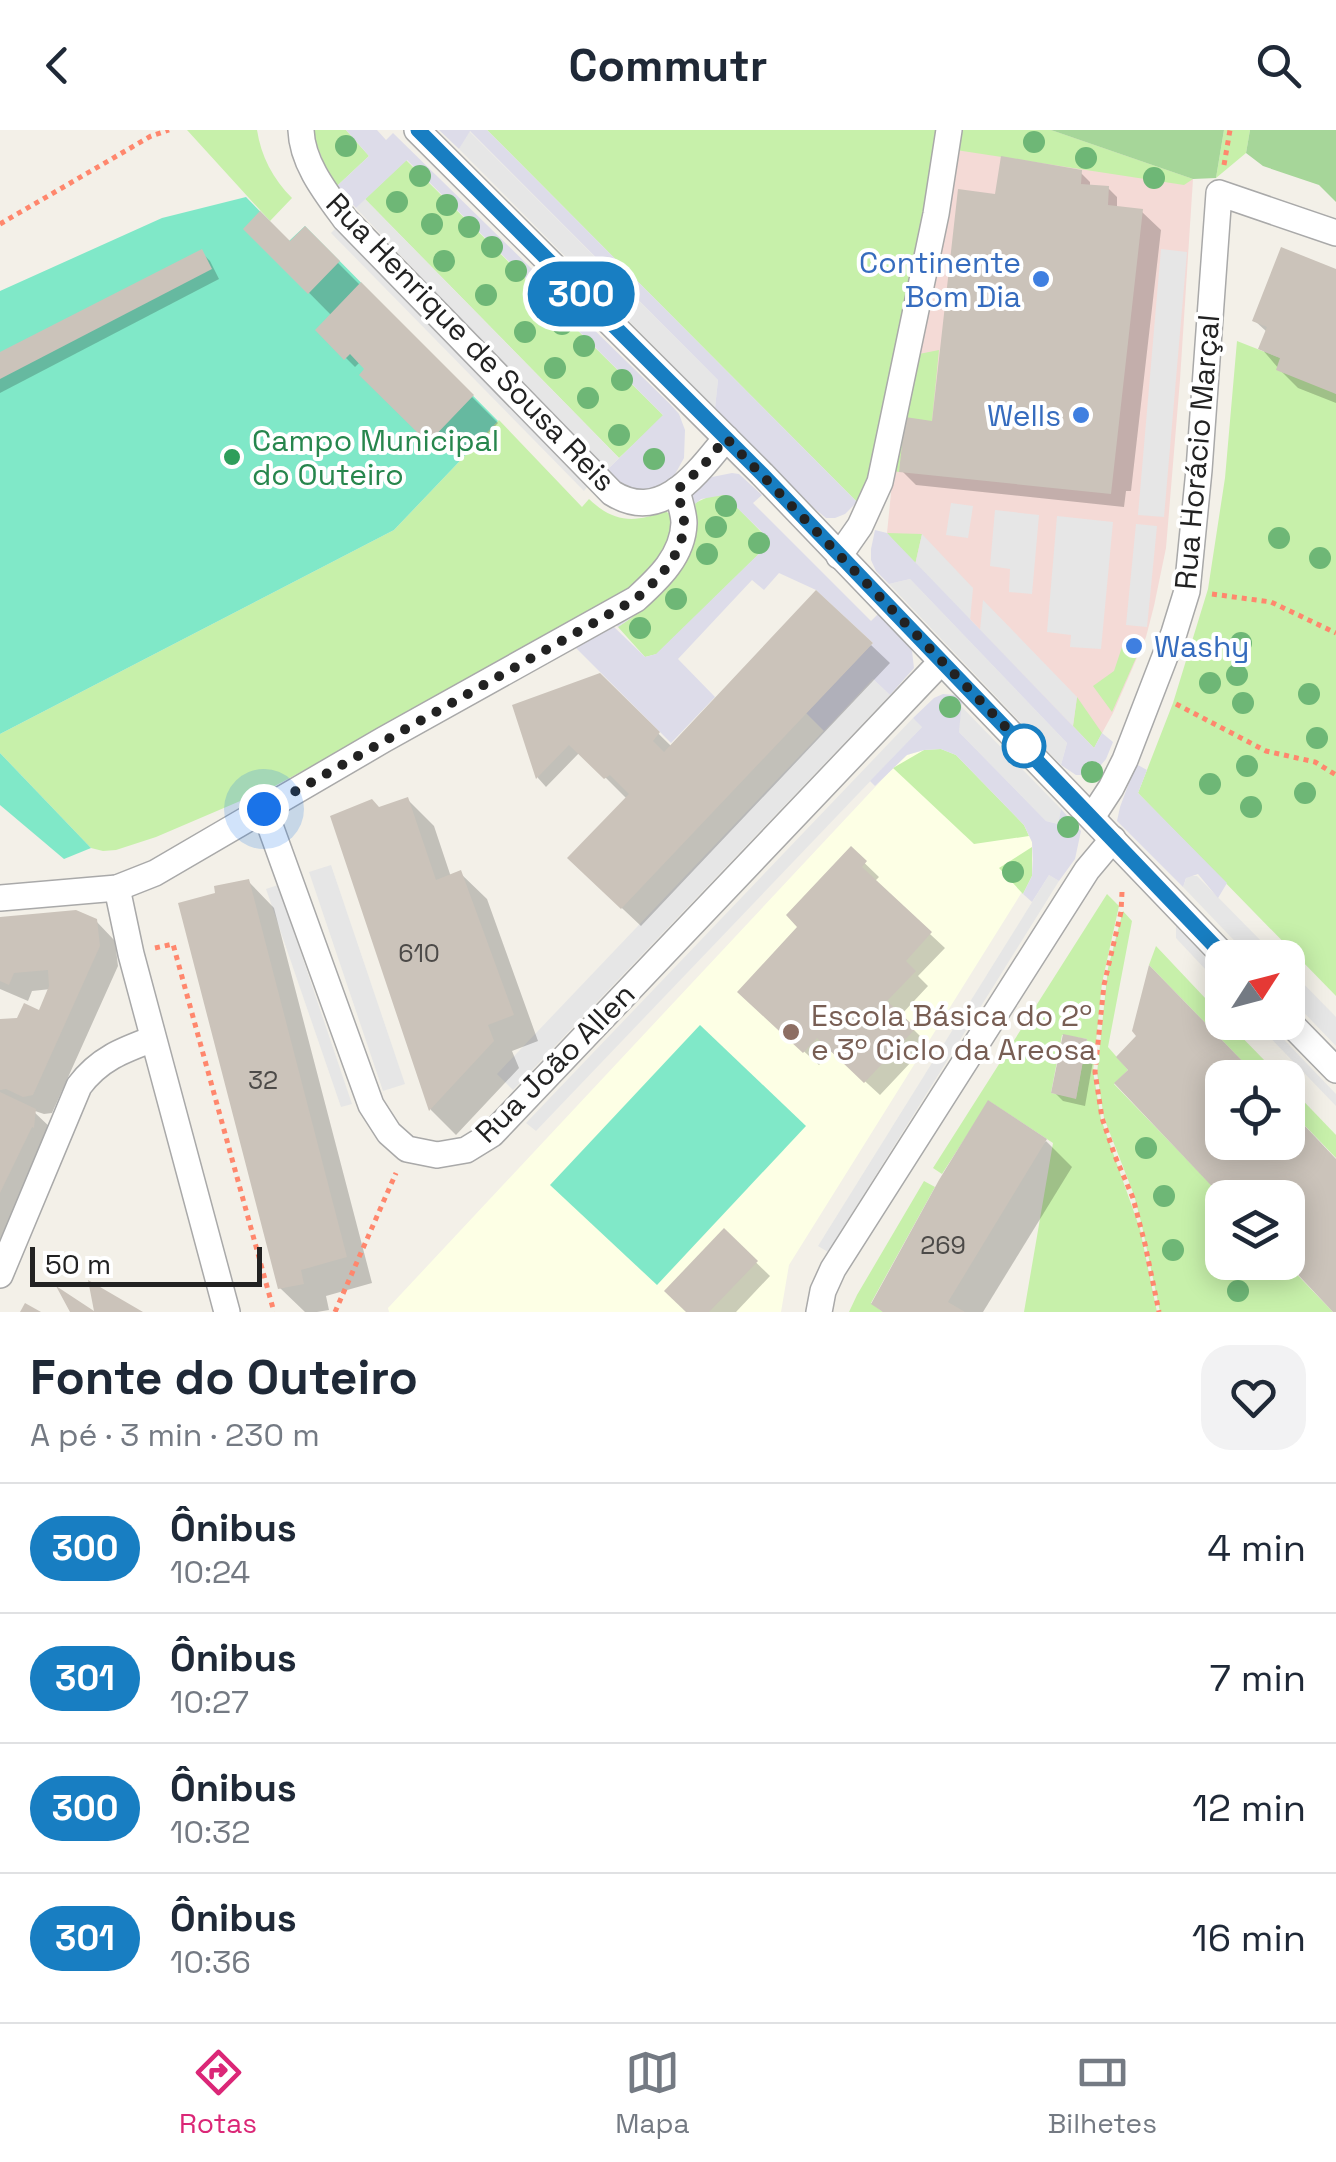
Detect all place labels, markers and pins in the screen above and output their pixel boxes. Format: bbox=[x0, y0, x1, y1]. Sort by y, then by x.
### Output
place label: Continente Bom Dia bbox=[859, 243, 1021, 316]
marker: Continente Bom Dia bbox=[1030, 268, 1052, 290]
place label: Wells bbox=[987, 396, 1061, 435]
marker: Wells bbox=[1070, 404, 1092, 426]
place label: Campo Municipal do Outeiro bbox=[252, 421, 499, 494]
marker: Campo Municipal do Outeiro bbox=[221, 446, 243, 468]
place label: Washy bbox=[1154, 627, 1249, 666]
marker: Washy bbox=[1123, 635, 1145, 657]
unlabelled marker bbox=[1003, 725, 1045, 767]
place label: Escola Básica do 2º e 3º Ciclo da Areosa bbox=[811, 996, 1096, 1069]
marker: Escola Básica do 2º e 3º Ciclo da Areosa bbox=[780, 1021, 802, 1043]

